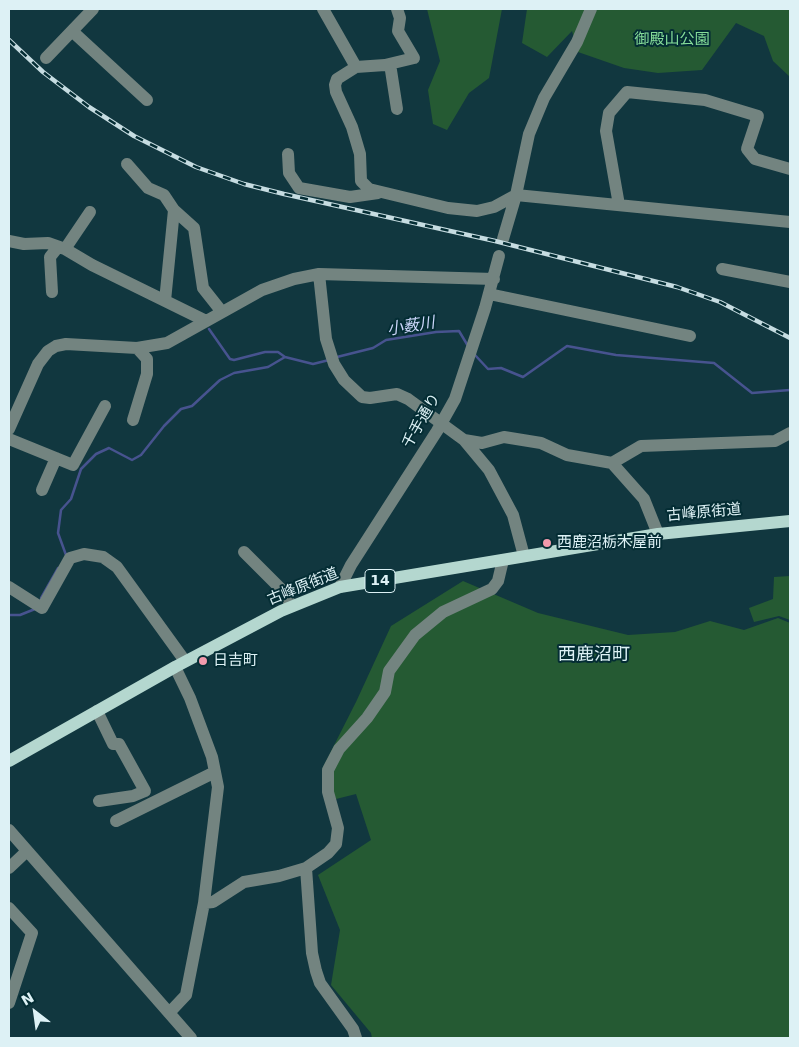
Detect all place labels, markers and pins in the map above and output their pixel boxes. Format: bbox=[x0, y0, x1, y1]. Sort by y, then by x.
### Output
place label: 西鹿沼栃木屋前 bbox=[557, 534, 662, 552]
marker: 西鹿沼栃木屋前 bbox=[541, 537, 553, 549]
place label: 日吉町 bbox=[213, 652, 258, 670]
marker: 日吉町 bbox=[197, 655, 209, 667]

